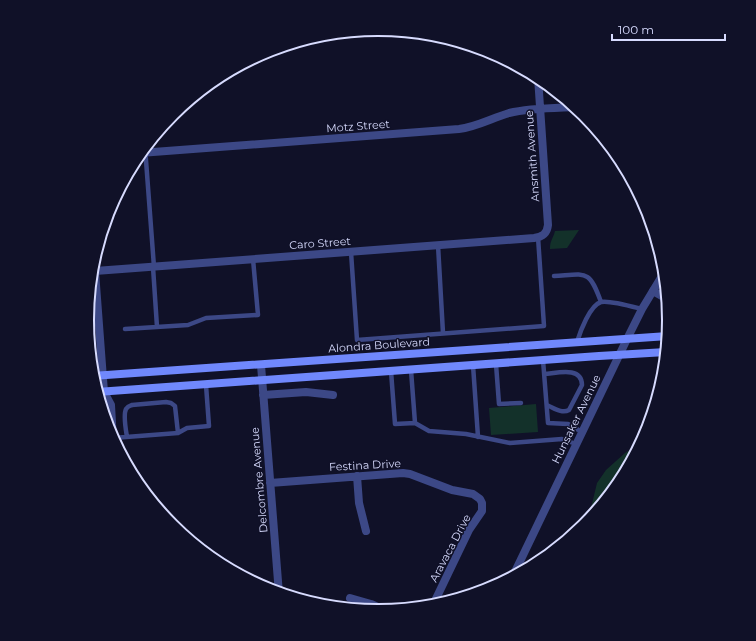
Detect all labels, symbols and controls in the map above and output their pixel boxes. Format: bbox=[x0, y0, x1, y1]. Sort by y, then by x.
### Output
scale bar bbox=[612, 16, 725, 42]
text: 100 m bbox=[618, 22, 654, 37]
street label: Ansmith Avenue bbox=[522, 110, 542, 202]
street label: Motz Street bbox=[326, 117, 391, 135]
street label: Caro Street bbox=[289, 234, 352, 252]
street label: Alondra Boulevard bbox=[328, 334, 430, 356]
street label: Hunsaker Avenue bbox=[548, 372, 604, 466]
street label: Delcombre Avenue bbox=[247, 426, 271, 533]
street label: Festina Drive bbox=[329, 456, 402, 474]
street label: Aravaca Drive bbox=[426, 511, 474, 584]

